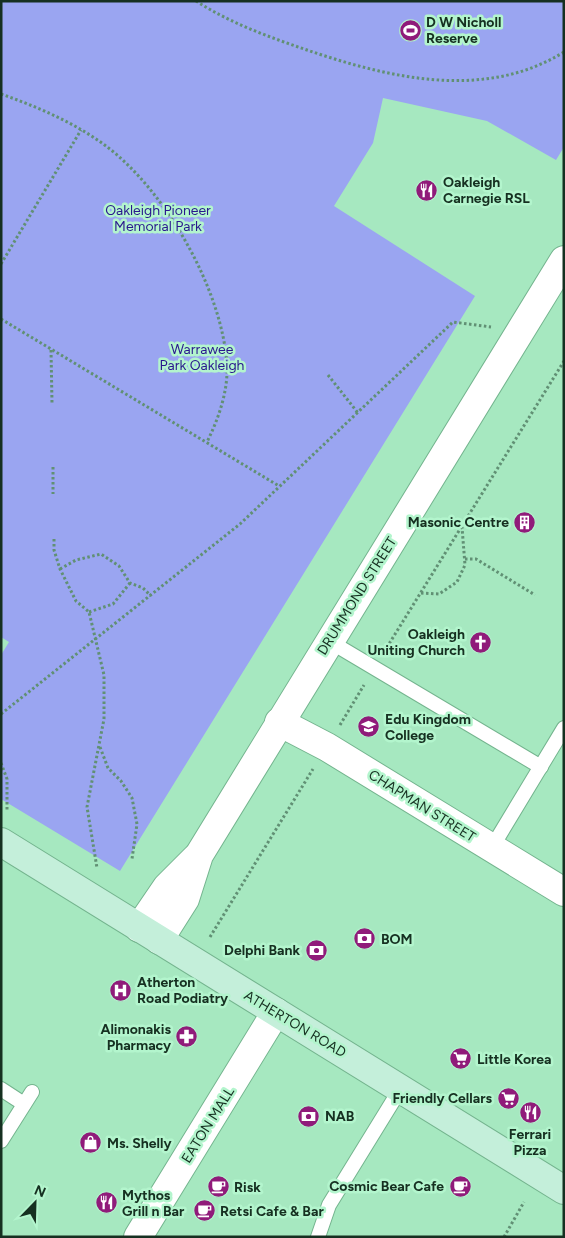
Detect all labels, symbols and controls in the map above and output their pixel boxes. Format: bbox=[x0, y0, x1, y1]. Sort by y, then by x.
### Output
place label: D W Nicholl Reserve bbox=[426, 14, 501, 47]
sports icon: D W Nicholl Reserve bbox=[398, 18, 422, 42]
place label: Oakleigh Carnegie RSL bbox=[443, 174, 530, 207]
restaurant icon: Oakleigh Carnegie RSL bbox=[415, 178, 439, 202]
park label: Oakleigh Pioneer Memorial Park bbox=[105, 202, 211, 235]
park label: Warrawee Park Oakleigh bbox=[160, 341, 245, 374]
building icon: Masonic Centre bbox=[513, 510, 537, 534]
place label: Masonic Centre bbox=[408, 514, 509, 531]
street label: DRUMMOND STREET bbox=[314, 534, 400, 658]
place label: Oakleigh Uniting Church bbox=[368, 626, 465, 659]
church icon: Oakleigh Uniting Church bbox=[469, 630, 493, 654]
place label: Edu Kingdom College bbox=[385, 711, 471, 744]
school or university icon: Edu Kingdom College bbox=[357, 715, 381, 739]
street label: CHAPMAN STREET bbox=[365, 766, 479, 846]
bank icon: BOM bbox=[353, 927, 377, 951]
place label: BOM bbox=[381, 931, 413, 948]
bank icon: Delphi Bank bbox=[304, 938, 328, 962]
place label: Delphi Bank bbox=[224, 942, 300, 959]
place label: Atherton Road Podiatry bbox=[137, 974, 229, 1007]
hospital icon: Atherton Road Podiatry bbox=[109, 978, 133, 1002]
street label: ATHERTON ROAD bbox=[241, 987, 349, 1061]
place label: Alimonakis Pharmacy bbox=[100, 1021, 172, 1054]
pharmacy icon: Alimonakis Pharmacy bbox=[175, 1025, 199, 1049]
supermarket icon: Little Korea bbox=[449, 1047, 473, 1071]
place label: Little Korea bbox=[477, 1051, 552, 1068]
street label: EATON MALL bbox=[178, 1083, 238, 1166]
supermarket icon: Friendly Cellars bbox=[496, 1086, 520, 1110]
place label: Friendly Cellars bbox=[392, 1090, 492, 1107]
restaurant icon: Ferrari Pizza bbox=[518, 1100, 542, 1124]
bank icon: NAB bbox=[297, 1104, 321, 1128]
place label: NAB bbox=[325, 1108, 355, 1125]
place label: Ferrari Pizza bbox=[509, 1126, 551, 1159]
shop icon: Ms. Shelly bbox=[79, 1131, 103, 1155]
place label: Ms. Shelly bbox=[107, 1135, 172, 1152]
cafe icon: Cosmic Bear Cafe bbox=[448, 1174, 472, 1198]
cafe icon: Risk bbox=[206, 1175, 230, 1199]
north arrow bbox=[10, 1178, 60, 1228]
place label: Cosmic Bear Cafe bbox=[329, 1178, 444, 1195]
place label: Risk bbox=[234, 1179, 261, 1196]
text: N bbox=[32, 1182, 48, 1201]
place label: Mythos Grill n Bar bbox=[122, 1187, 185, 1220]
restaurant icon: Mythos Grill n Bar bbox=[94, 1191, 118, 1215]
cafe icon: Retsi Cafe & Bar bbox=[192, 1199, 216, 1223]
place label: Retsi Cafe & Bar bbox=[220, 1203, 324, 1220]

